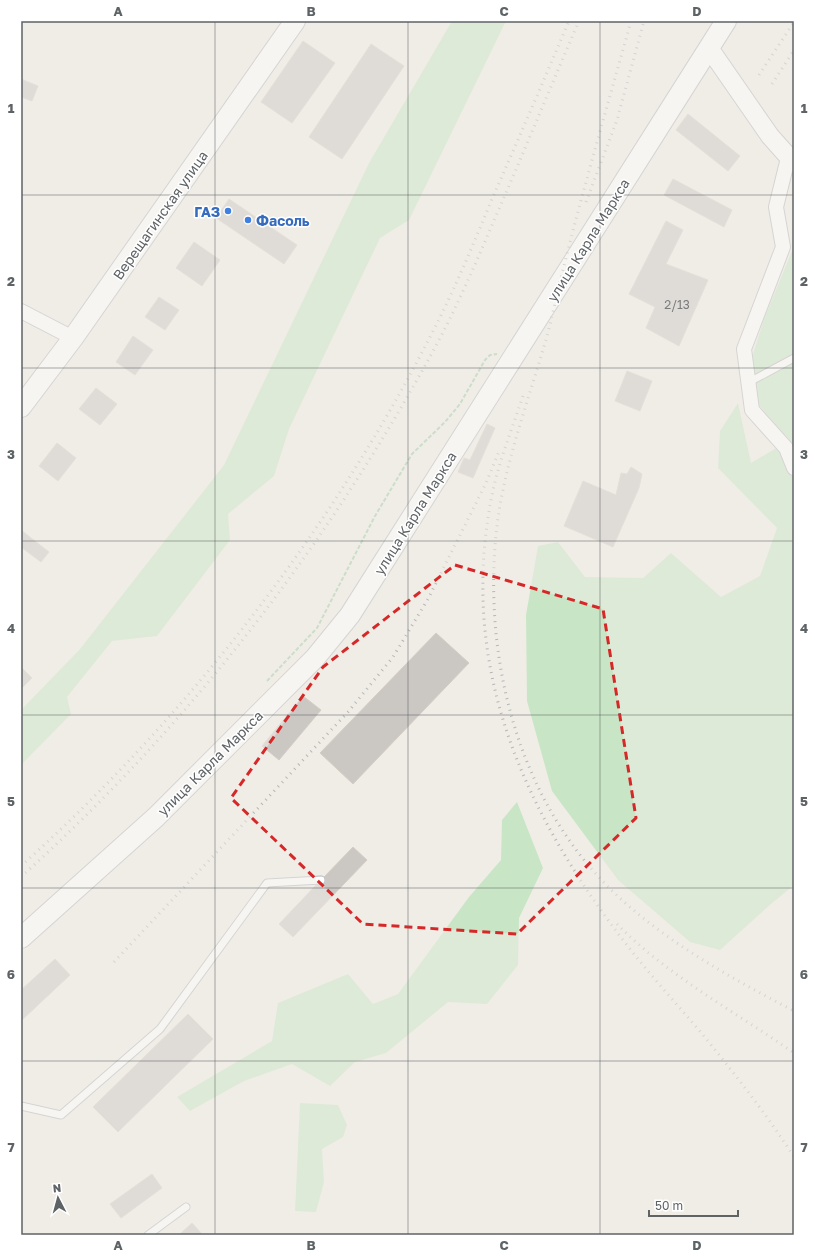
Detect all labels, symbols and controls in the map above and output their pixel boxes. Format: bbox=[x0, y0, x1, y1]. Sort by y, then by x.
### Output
text: A bbox=[113, 3, 123, 19]
text: B bbox=[306, 3, 316, 19]
text: C bbox=[499, 3, 509, 19]
text: D bbox=[692, 3, 702, 19]
text: 1 bbox=[8, 100, 15, 116]
text: 1 bbox=[801, 100, 808, 116]
street label: Верещагинская улица bbox=[109, 147, 211, 283]
street label: улица Карла Маркса bbox=[543, 175, 633, 305]
place label: ГАЗ bbox=[194, 203, 220, 220]
marker: ГАЗ bbox=[223, 206, 233, 216]
place label: Фасоль bbox=[256, 212, 310, 229]
marker: Фасоль bbox=[243, 215, 253, 225]
text: 2 bbox=[7, 273, 15, 289]
text: 2 bbox=[800, 273, 808, 289]
house number: 2/13 bbox=[664, 297, 690, 312]
text: 3 bbox=[7, 446, 15, 462]
text: 3 bbox=[800, 446, 808, 462]
street label: улица Карла Маркса bbox=[370, 448, 460, 578]
text: 4 bbox=[7, 620, 15, 636]
text: 4 bbox=[800, 620, 808, 636]
street label: улица Карла Маркса bbox=[154, 707, 266, 819]
text: 5 bbox=[7, 793, 15, 809]
text: 5 bbox=[800, 793, 808, 809]
text: 6 bbox=[7, 966, 15, 982]
text: 6 bbox=[800, 966, 808, 982]
text: 7 bbox=[7, 1139, 15, 1155]
text: 7 bbox=[800, 1139, 808, 1155]
north arrow bbox=[38, 1178, 78, 1218]
text: N bbox=[52, 1181, 62, 1194]
scale bar bbox=[649, 1192, 738, 1218]
text: 50 m bbox=[655, 1198, 683, 1213]
text: A bbox=[113, 1237, 123, 1253]
text: B bbox=[306, 1237, 316, 1253]
text: C bbox=[499, 1237, 509, 1253]
text: D bbox=[692, 1237, 702, 1253]

